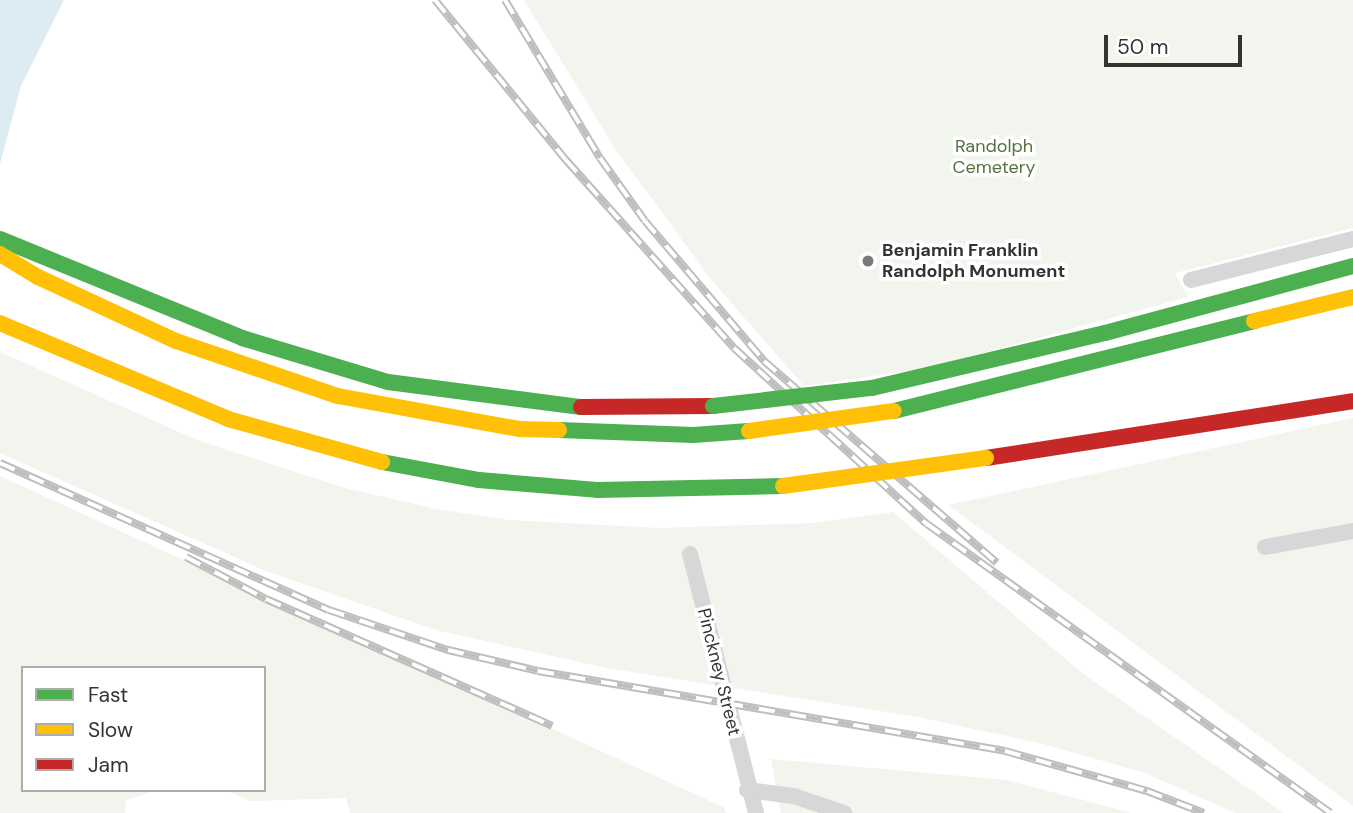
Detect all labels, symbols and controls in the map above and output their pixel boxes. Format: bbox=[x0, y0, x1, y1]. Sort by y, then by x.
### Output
scale bar bbox=[1108, 21, 1246, 65]
text: 50 m bbox=[1117, 33, 1168, 61]
park label: Randolph Cemetery bbox=[953, 136, 1035, 178]
place label: Benjamin Franklin Randolph Monument bbox=[882, 240, 1065, 282]
marker: Benjamin Franklin Randolph Monument bbox=[860, 253, 876, 269]
street label: Pinckney Street bbox=[693, 606, 745, 738]
legend bbox=[21, 666, 266, 792]
text: Fast bbox=[88, 681, 128, 709]
text: Slow bbox=[88, 716, 133, 744]
text: Jam bbox=[88, 751, 129, 779]

